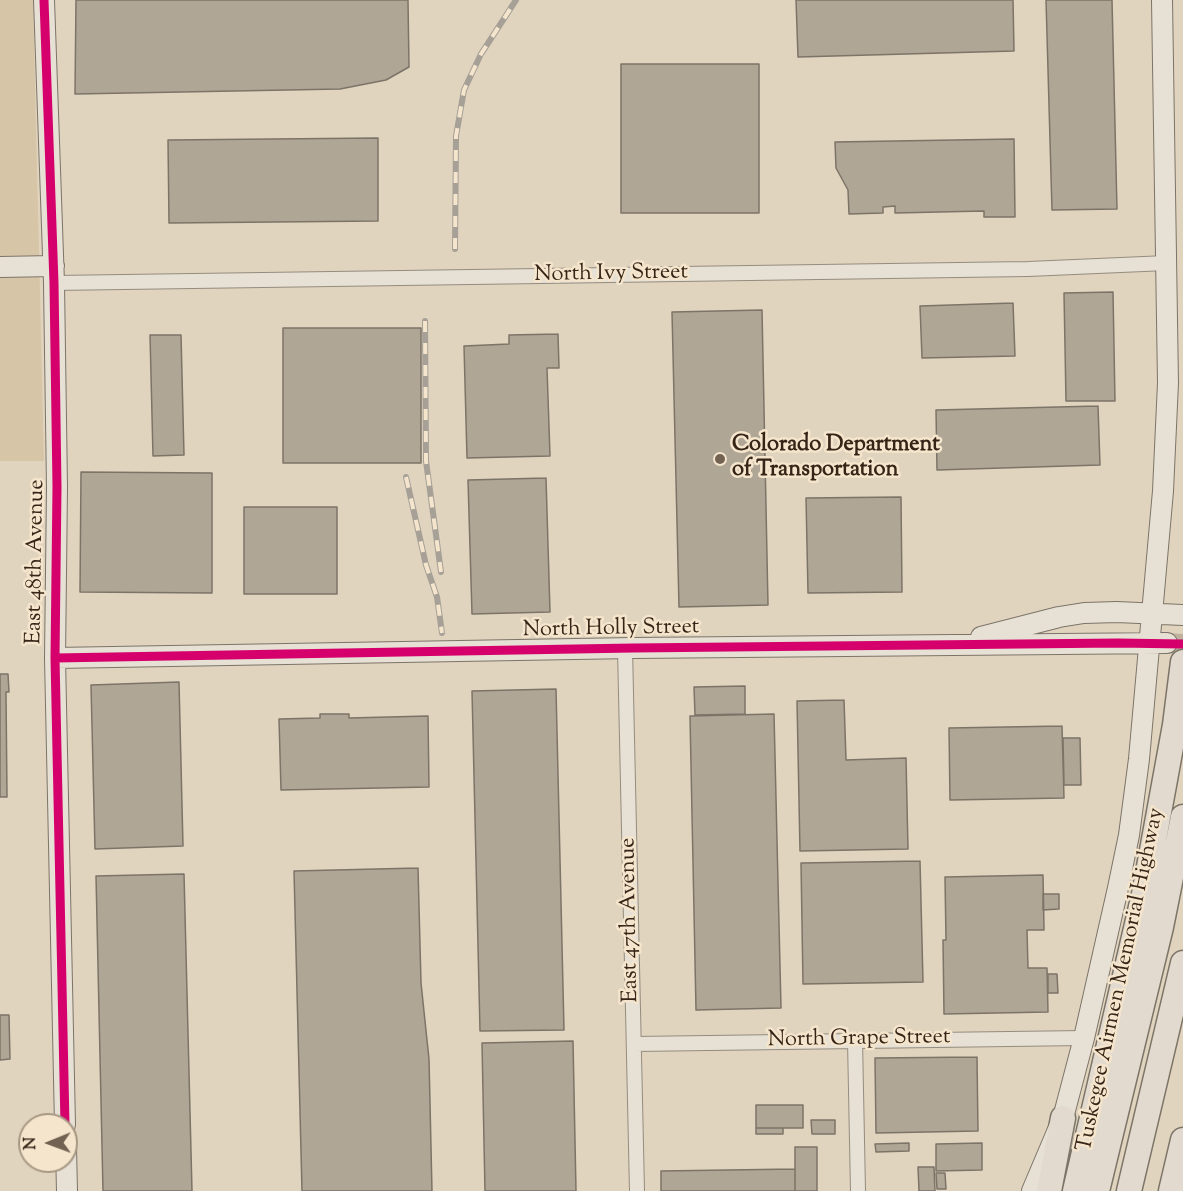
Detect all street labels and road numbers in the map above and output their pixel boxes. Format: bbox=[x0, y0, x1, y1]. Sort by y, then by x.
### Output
street label: North Ivy Street bbox=[534, 260, 688, 290]
street label: East 48th Avenue bbox=[22, 479, 52, 645]
street label: North Holly Street bbox=[523, 615, 699, 645]
street label: Tuskegee Airmen Memorial Highway bbox=[1073, 806, 1171, 1154]
street label: East 47th Avenue bbox=[616, 837, 646, 1003]
street label: North Grape Street bbox=[767, 1025, 951, 1055]

